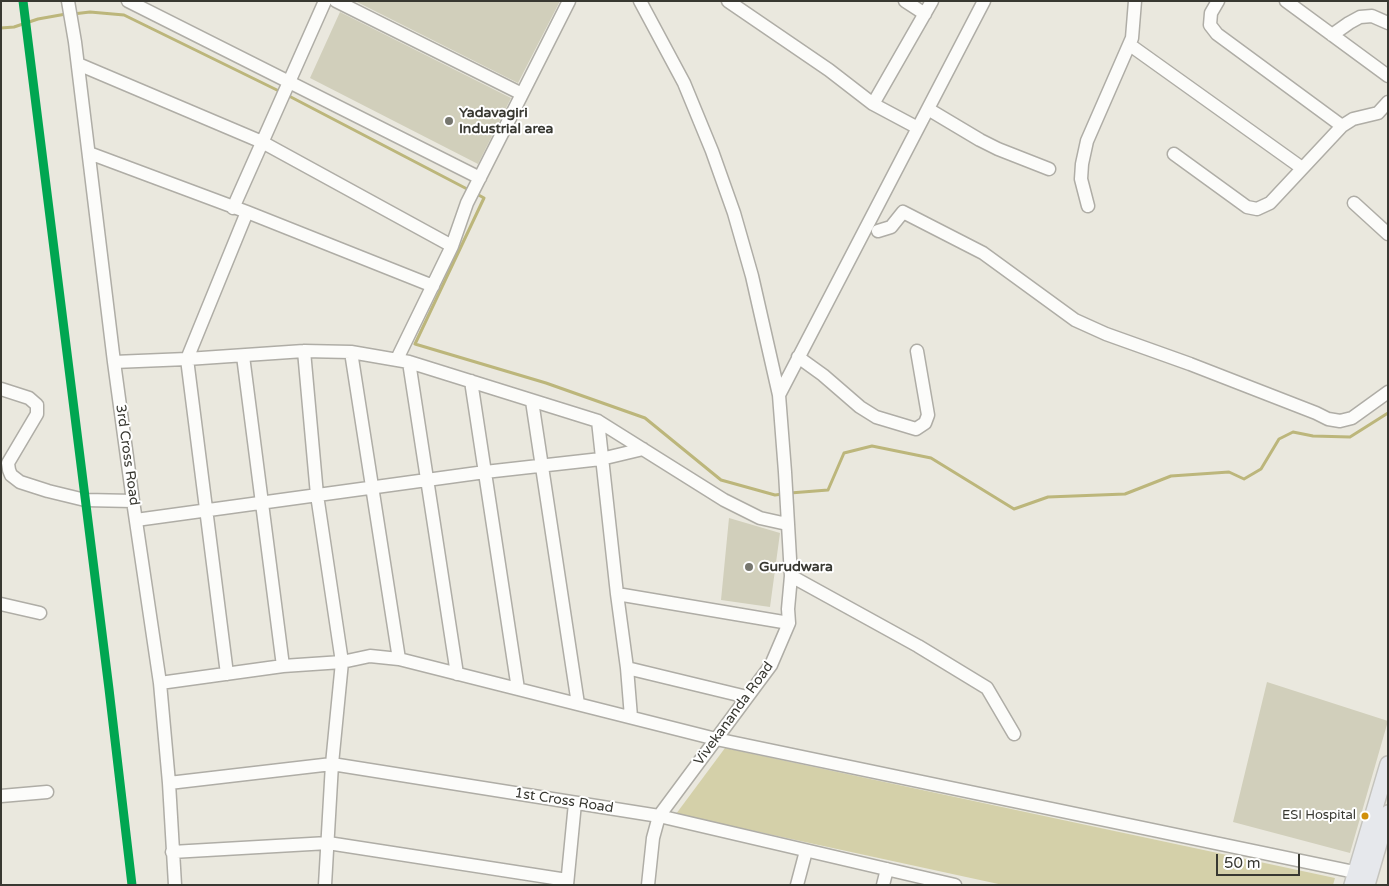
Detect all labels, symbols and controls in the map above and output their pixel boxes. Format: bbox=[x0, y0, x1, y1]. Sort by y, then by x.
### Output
place label: Yadavagiri Industrial area bbox=[459, 105, 553, 138]
marker: Yadavagiri Industrial area bbox=[443, 115, 455, 127]
street label: 3rd Cross Road bbox=[112, 403, 142, 507]
place label: Gurudwara bbox=[759, 559, 833, 575]
marker: Gurudwara bbox=[743, 561, 755, 573]
street label: Vivekananda Road bbox=[691, 659, 777, 769]
street label: 1st Cross Road bbox=[513, 785, 615, 817]
place label: ESI Hospital bbox=[1282, 808, 1356, 824]
marker: ESI Hospital bbox=[1360, 811, 1370, 821]
scale bar bbox=[1219, 844, 1303, 876]
text: 50 m bbox=[1224, 854, 1261, 872]

